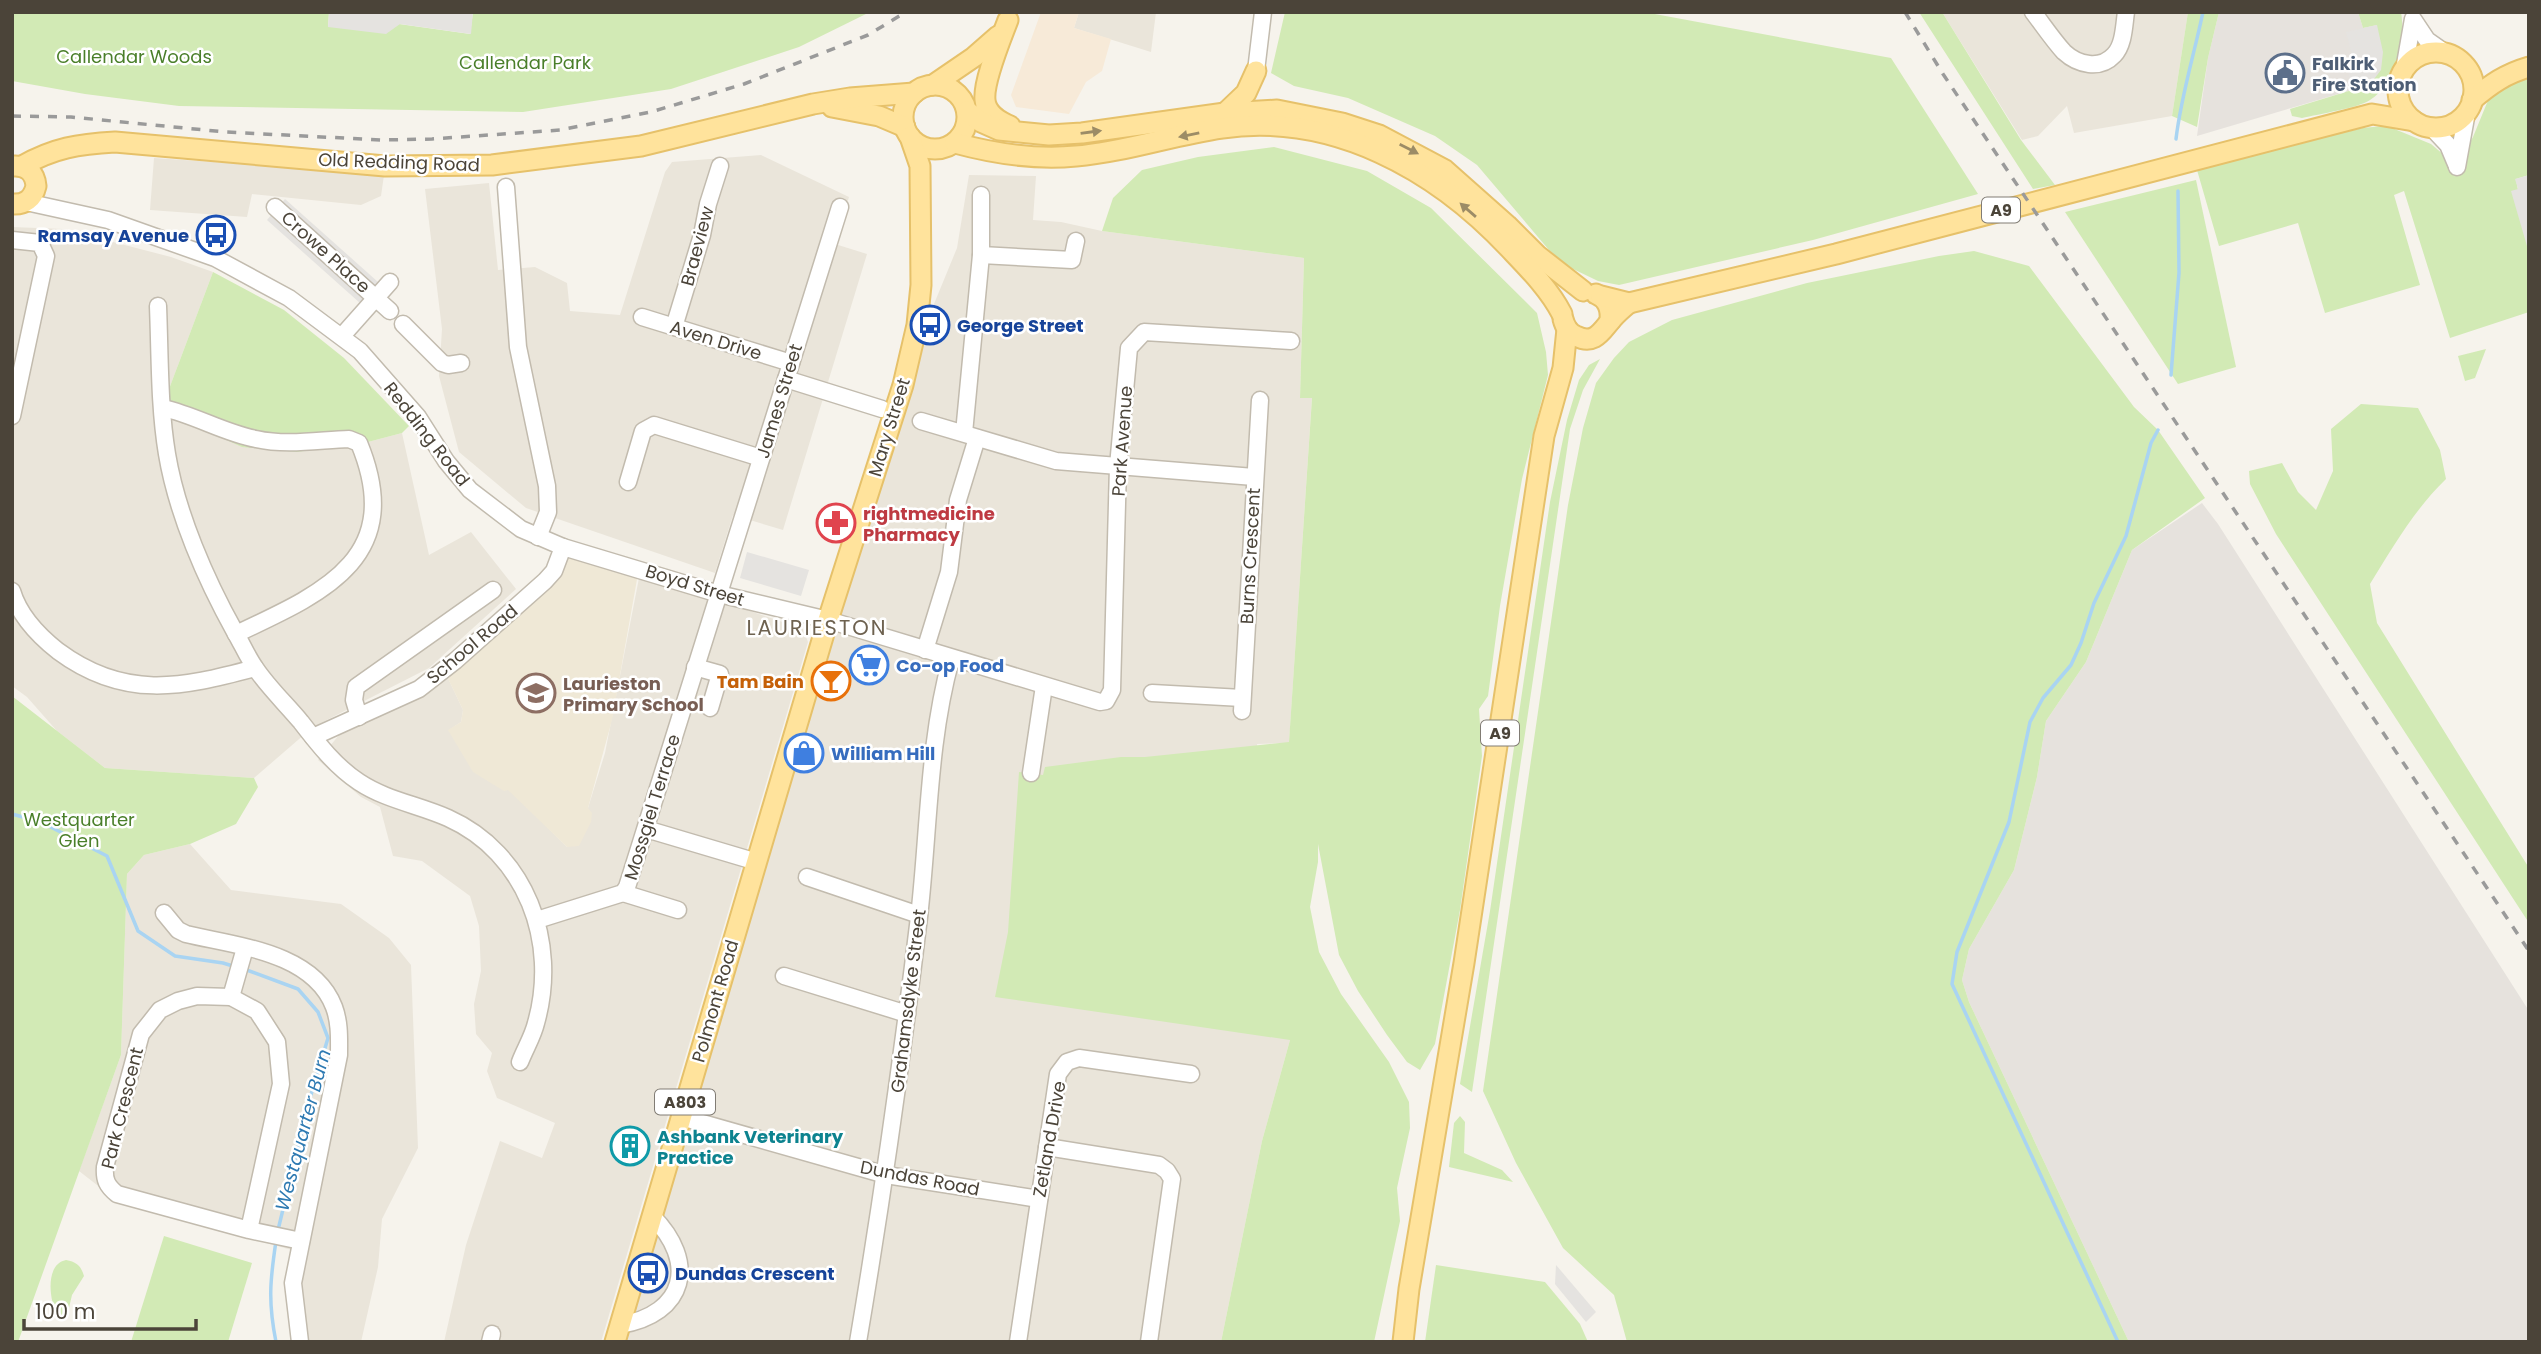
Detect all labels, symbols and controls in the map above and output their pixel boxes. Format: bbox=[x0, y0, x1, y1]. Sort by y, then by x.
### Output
park label: Callendar Woods bbox=[56, 44, 212, 69]
park label: Callendar Park bbox=[459, 50, 592, 75]
place label: Falkirk Fire Station bbox=[2312, 51, 2417, 97]
public building icon: Falkirk Fire Station bbox=[2264, 52, 2306, 94]
one-way arrow bbox=[1080, 126, 1102, 137]
one-way arrow bbox=[1178, 129, 1200, 140]
one-way arrow bbox=[1399, 144, 1419, 155]
street label: Old Redding Road bbox=[318, 147, 480, 177]
road number: A9 bbox=[1982, 198, 2020, 222]
one-way arrow bbox=[1459, 202, 1477, 218]
street label: Braeview bbox=[674, 203, 720, 289]
street label: Crowe Place bbox=[276, 205, 376, 299]
bus stop icon: Ramsay Avenue bbox=[195, 214, 237, 256]
place label: Ramsay Avenue bbox=[38, 223, 189, 248]
bus stop icon: George Street bbox=[909, 304, 951, 346]
place label: George Street bbox=[957, 313, 1084, 338]
street label: Aven Drive bbox=[667, 314, 765, 366]
street label: James Street bbox=[750, 341, 808, 461]
street label: Mary Street bbox=[862, 375, 916, 479]
street label: Redding Road bbox=[378, 377, 476, 491]
street label: Park Avenue bbox=[1106, 385, 1138, 497]
street label: Burns Crescent bbox=[1234, 487, 1266, 625]
place label: rightmedicine Pharmacy bbox=[863, 501, 995, 547]
pharmacy icon: rightmedicine Pharmacy bbox=[815, 502, 857, 544]
street label: Boyd Street bbox=[642, 558, 748, 612]
street label: School Road bbox=[421, 598, 523, 690]
district label: LAURIESTON bbox=[746, 613, 888, 642]
supermarket icon: Co-op Food bbox=[848, 644, 890, 686]
place label: Co-op Food bbox=[896, 653, 1004, 678]
bar icon: Tam Bain bbox=[810, 660, 852, 702]
place label: Tam Bain bbox=[717, 669, 804, 694]
place label: Laurieston Primary School bbox=[563, 671, 704, 717]
school or university icon: Laurieston Primary School bbox=[515, 672, 557, 714]
road number: A9 bbox=[1481, 720, 1519, 746]
street label: Mossgiel Terrace bbox=[618, 731, 686, 883]
shop icon: William Hill bbox=[783, 732, 825, 774]
place label: William Hill bbox=[831, 741, 935, 766]
park label: Westquarter Glen bbox=[23, 807, 135, 853]
street label: Grahamsdyke Street bbox=[884, 908, 932, 1094]
street label: Polmont Road bbox=[686, 937, 744, 1065]
street label: Park Crescent bbox=[95, 1044, 149, 1172]
water label: Westquarter Burn bbox=[268, 1046, 338, 1214]
street label: Zetland Drive bbox=[1026, 1079, 1072, 1199]
road number: A803 bbox=[655, 1090, 715, 1114]
place label: Ashbank Veterinary Practice bbox=[657, 1124, 844, 1170]
building icon: Ashbank Veterinary Practice bbox=[609, 1125, 651, 1167]
street label: Dundas Road bbox=[858, 1154, 982, 1202]
bus stop icon: Dundas Crescent bbox=[627, 1252, 669, 1294]
place label: Dundas Crescent bbox=[675, 1261, 835, 1286]
scale bar bbox=[24, 1288, 196, 1332]
text: 100 m bbox=[35, 1297, 95, 1326]

